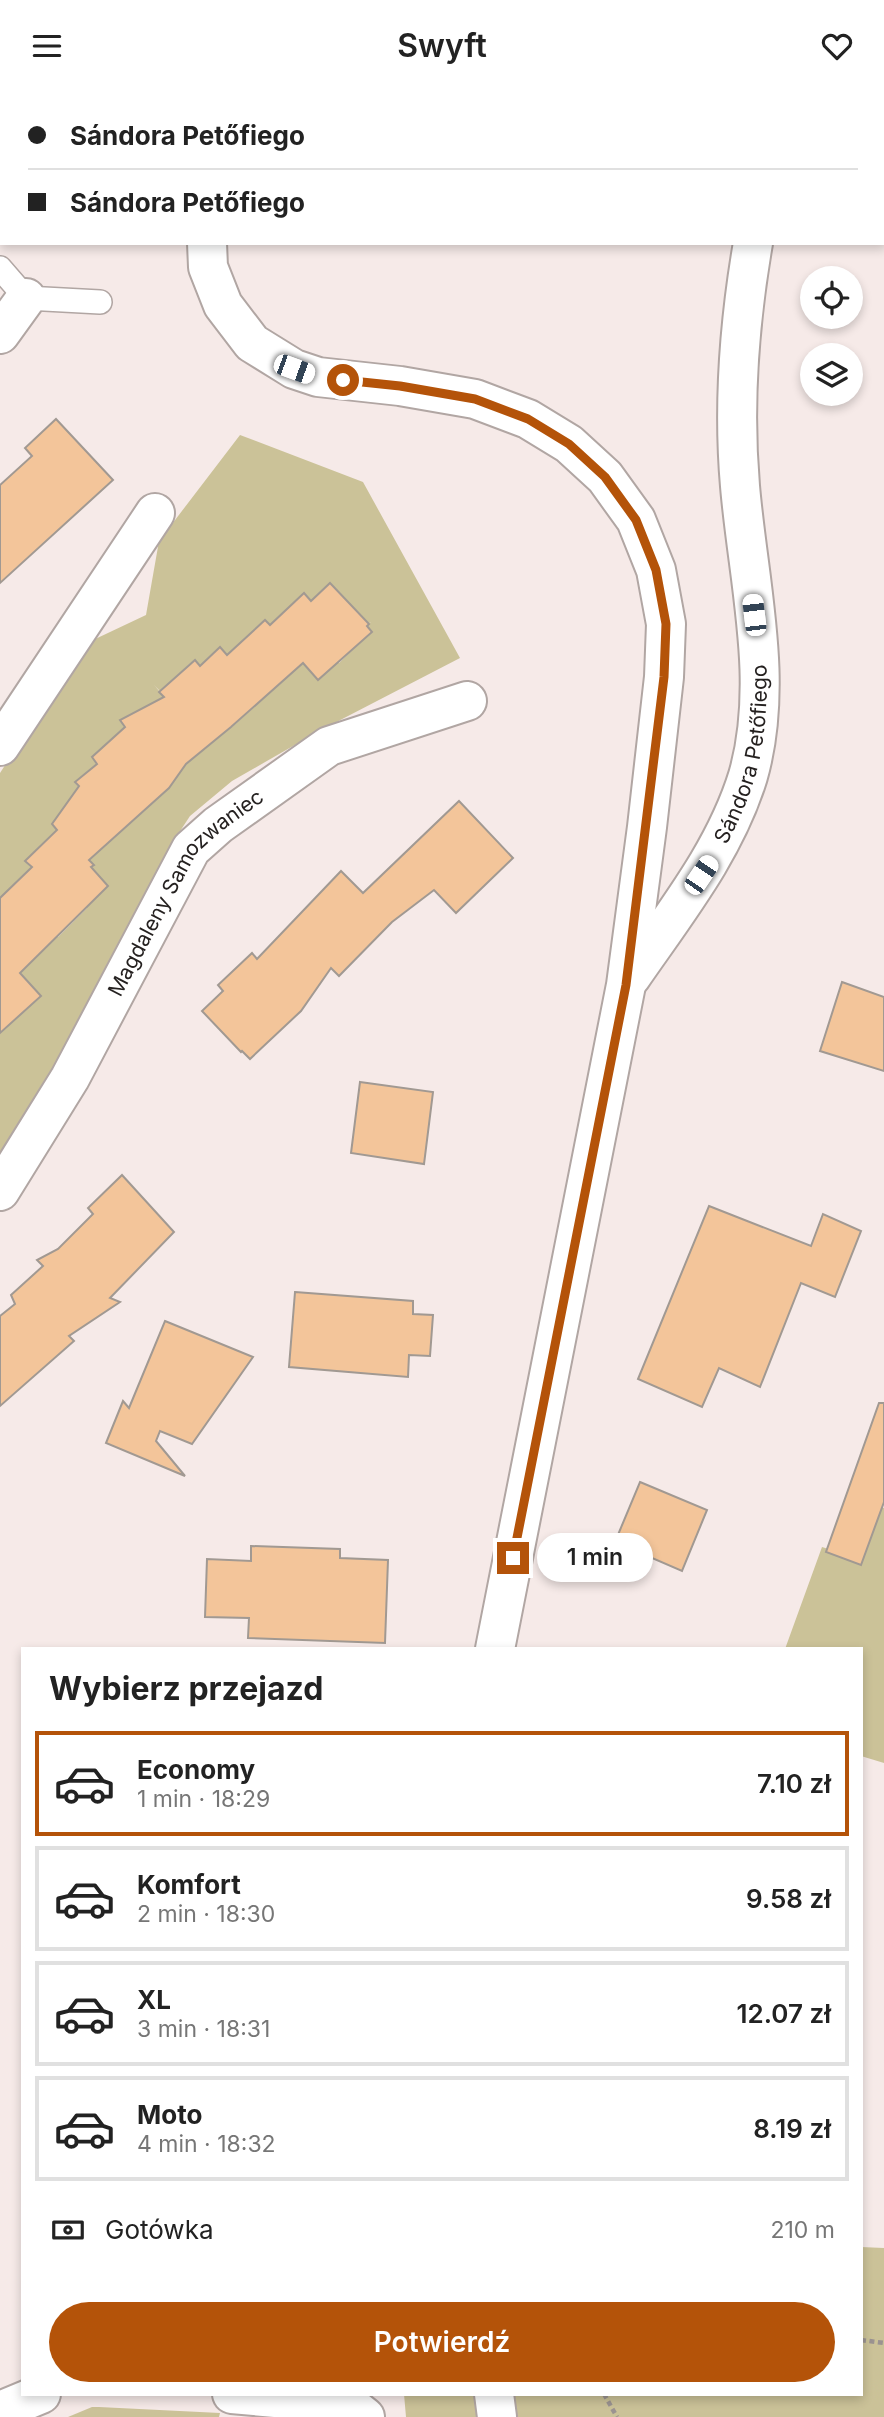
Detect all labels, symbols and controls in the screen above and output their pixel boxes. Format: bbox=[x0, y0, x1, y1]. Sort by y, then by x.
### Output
text: Swyft bbox=[397, 26, 487, 65]
icon: menu bbox=[28, 27, 66, 65]
icon: heart bbox=[818, 27, 856, 65]
text: Sándora Petőfiego bbox=[70, 120, 305, 151]
text: Sándora Petőfiego bbox=[70, 187, 305, 218]
map controls bbox=[800, 266, 863, 406]
button: locate bbox=[800, 266, 863, 329]
button: layers bbox=[800, 343, 863, 406]
car bbox=[271, 352, 318, 386]
route start bbox=[327, 364, 359, 396]
car bbox=[742, 593, 767, 637]
street label: Sándora Petőfiego bbox=[709, 664, 772, 847]
street label: Magdaleny Samozwaniec bbox=[102, 784, 268, 1000]
car bbox=[681, 852, 722, 898]
callout: 1 min bbox=[538, 1533, 653, 1583]
route end bbox=[497, 1542, 529, 1574]
text: 1 min bbox=[567, 1543, 623, 1571]
text: Wybierz przejazd bbox=[49, 1669, 323, 1708]
icon: car bbox=[53, 1752, 116, 1815]
text: Economy bbox=[137, 1754, 255, 1785]
text: 7.10 zł bbox=[757, 1768, 831, 1799]
text: 1 min · 18:29 bbox=[137, 1785, 270, 1813]
icon: car bbox=[53, 1867, 116, 1930]
text: Komfort bbox=[137, 1869, 241, 1900]
text: 9.58 zł bbox=[746, 1883, 831, 1914]
text: 2 min · 18:30 bbox=[137, 1900, 275, 1928]
icon: car bbox=[53, 1982, 116, 2045]
text: XL bbox=[137, 1984, 171, 2015]
text: 12.07 zł bbox=[737, 1998, 831, 2029]
text: 3 min · 18:31 bbox=[137, 2015, 270, 2043]
icon: car bbox=[53, 2097, 116, 2160]
text: Moto bbox=[137, 2099, 202, 2130]
text: 8.19 zł bbox=[753, 2113, 831, 2144]
text: 4 min · 18:32 bbox=[137, 2130, 276, 2158]
icon: cash bbox=[49, 2211, 87, 2249]
text: Gotówka bbox=[105, 2214, 214, 2245]
text: 210 m bbox=[770, 2216, 835, 2244]
button: Potwierdź bbox=[49, 2302, 835, 2382]

